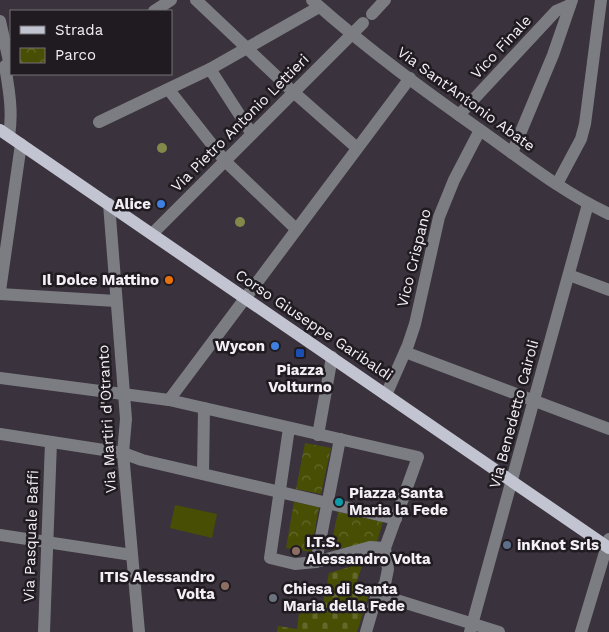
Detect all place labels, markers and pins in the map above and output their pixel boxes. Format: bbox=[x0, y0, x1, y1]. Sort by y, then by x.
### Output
place label: Alice bbox=[114, 195, 151, 213]
marker: Alice bbox=[155, 198, 167, 210]
place label: Il Dolce Mattino bbox=[42, 271, 159, 289]
marker: Il Dolce Mattino bbox=[163, 274, 175, 286]
place label: Wycon bbox=[215, 337, 265, 355]
marker: Wycon bbox=[269, 340, 281, 352]
marker: Piazza Volturno bbox=[294, 347, 306, 359]
place label: Piazza Volturno bbox=[268, 361, 332, 396]
place label: Piazza Santa Maria la Fede bbox=[349, 484, 448, 519]
marker: Piazza Santa Maria la Fede bbox=[333, 496, 345, 508]
place label: I.T.S. Alessandro Volta bbox=[306, 533, 431, 568]
place label: inKnot Srls bbox=[517, 536, 599, 554]
marker: inKnot Srls bbox=[501, 539, 513, 551]
marker: I.T.S. Alessandro Volta bbox=[290, 545, 302, 557]
place label: ITIS Alessandro Volta bbox=[100, 568, 215, 603]
marker: ITIS Alessandro Volta bbox=[219, 580, 231, 592]
place label: Chiesa di Santa Maria della Fede bbox=[283, 580, 405, 615]
marker: Chiesa di Santa Maria della Fede bbox=[267, 592, 279, 604]

